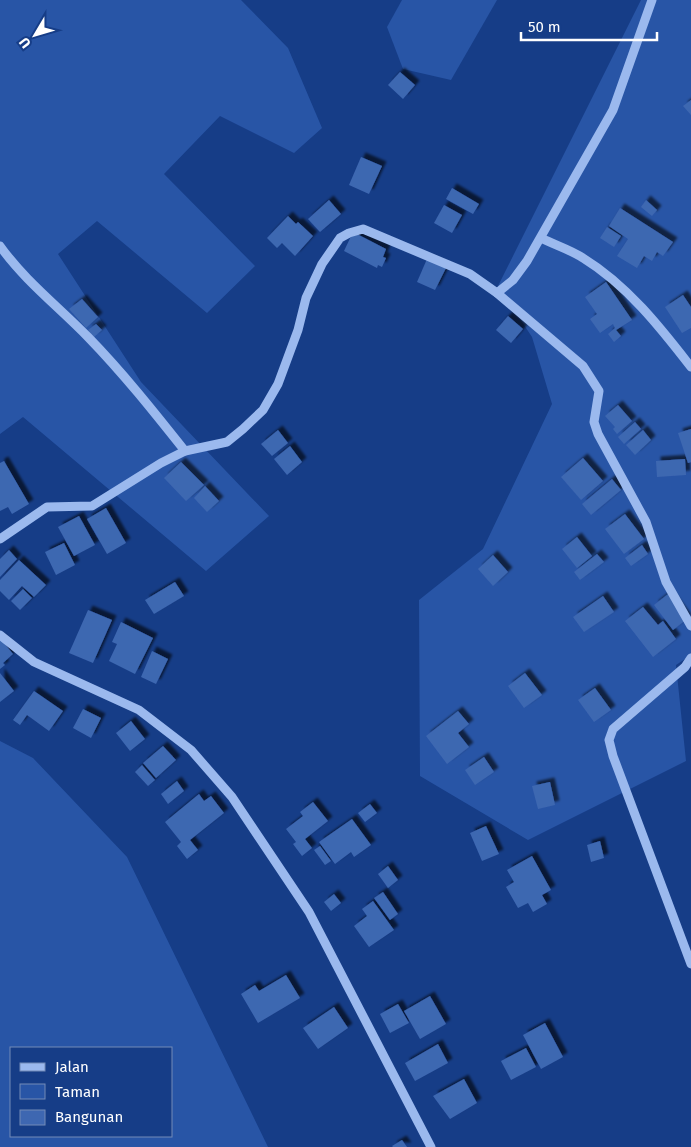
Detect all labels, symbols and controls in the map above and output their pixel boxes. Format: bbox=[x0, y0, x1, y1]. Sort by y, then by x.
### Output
north arrow bbox=[10, 10, 60, 60]
scale bar bbox=[521, 10, 657, 42]
text: 50 m bbox=[528, 18, 561, 36]
text: U bbox=[16, 34, 35, 52]
legend bbox=[10, 1047, 172, 1137]
text: Jalan bbox=[55, 1058, 89, 1076]
text: Taman bbox=[55, 1083, 100, 1101]
text: Bangunan bbox=[55, 1108, 123, 1126]

